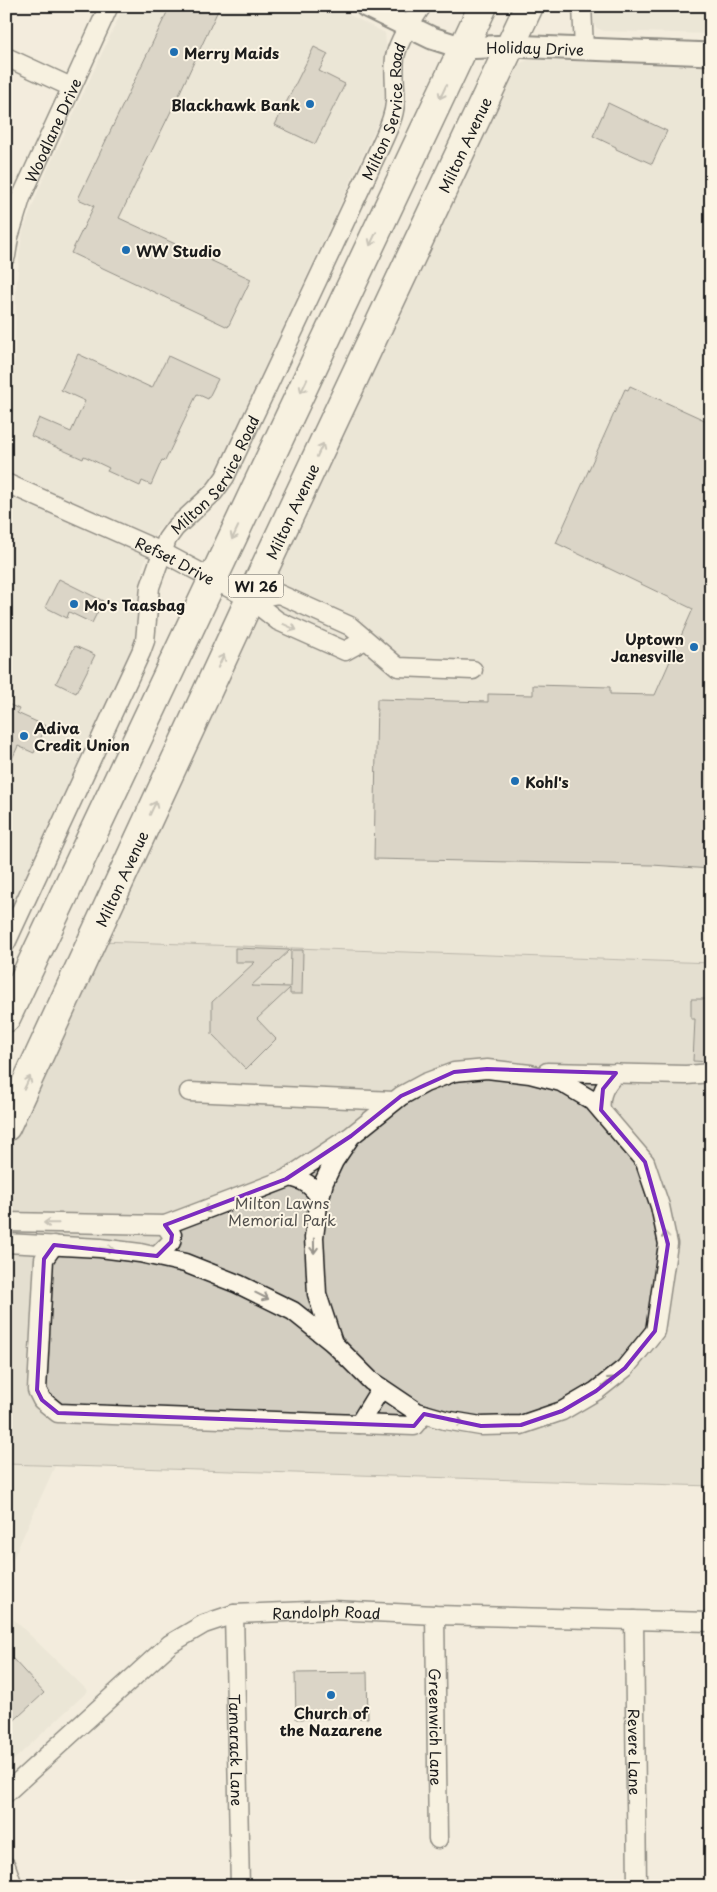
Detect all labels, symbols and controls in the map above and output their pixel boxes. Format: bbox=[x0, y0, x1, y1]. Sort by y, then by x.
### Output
street label: Holiday Drive bbox=[486, 35, 584, 60]
street label: Milton Service Road bbox=[355, 39, 410, 183]
place label: Merry Maids bbox=[184, 41, 279, 64]
marker: Merry Maids bbox=[168, 46, 180, 58]
street label: Woodlane Drive bbox=[18, 74, 86, 186]
one-way arrow bbox=[437, 84, 447, 99]
place label: Blackhawk Bank bbox=[171, 93, 300, 116]
street label: Milton Avenue bbox=[431, 93, 496, 196]
marker: Blackhawk Bank bbox=[304, 98, 316, 110]
one-way arrow bbox=[368, 231, 378, 246]
place label: WW Studio bbox=[136, 239, 221, 262]
marker: WW Studio bbox=[120, 244, 132, 256]
one-way arrow bbox=[299, 378, 308, 393]
street label: Milton Service Road bbox=[165, 411, 264, 539]
one-way arrow bbox=[316, 443, 325, 458]
street label: Milton Avenue bbox=[259, 459, 324, 563]
one-way arrow bbox=[229, 525, 239, 540]
street label: Refset Drive bbox=[132, 530, 219, 590]
road number: WI 26 bbox=[228, 574, 284, 598]
place label: Mo's Taasbag bbox=[84, 593, 185, 616]
marker: Mo's Taasbag bbox=[68, 598, 80, 610]
one-way arrow bbox=[282, 622, 297, 632]
place label: Uptown Janesville bbox=[611, 627, 684, 667]
marker: Uptown Janesville bbox=[688, 641, 700, 653]
one-way arrow bbox=[217, 653, 227, 668]
place label: Adiva Credit Union bbox=[34, 716, 130, 756]
marker: Adiva Credit Union bbox=[18, 730, 30, 742]
place label: Kohl's bbox=[525, 770, 569, 793]
marker: Kohl's bbox=[509, 775, 521, 787]
one-way arrow bbox=[149, 801, 159, 816]
street label: Milton Avenue bbox=[89, 826, 153, 930]
one-way arrow bbox=[22, 1076, 32, 1091]
park label: Milton Lawns Memorial Park bbox=[228, 1191, 336, 1231]
one-way arrow bbox=[203, 1204, 218, 1213]
one-way arrow bbox=[43, 1218, 59, 1228]
one-way arrow bbox=[661, 1231, 671, 1247]
one-way arrow bbox=[309, 1238, 319, 1254]
one-way arrow bbox=[99, 1244, 115, 1254]
one-way arrow bbox=[254, 1291, 269, 1301]
one-way arrow bbox=[601, 1376, 614, 1387]
one-way arrow bbox=[448, 1418, 464, 1428]
street label: Randolph Road bbox=[272, 1598, 381, 1624]
street label: Greenwich Lane bbox=[424, 1668, 449, 1786]
marker: Church of the Nazarene bbox=[325, 1689, 337, 1701]
street label: Tamarack Lane bbox=[224, 1694, 250, 1807]
place label: Church of the Nazarene bbox=[280, 1701, 382, 1741]
street label: Revere Lane bbox=[624, 1709, 647, 1796]

